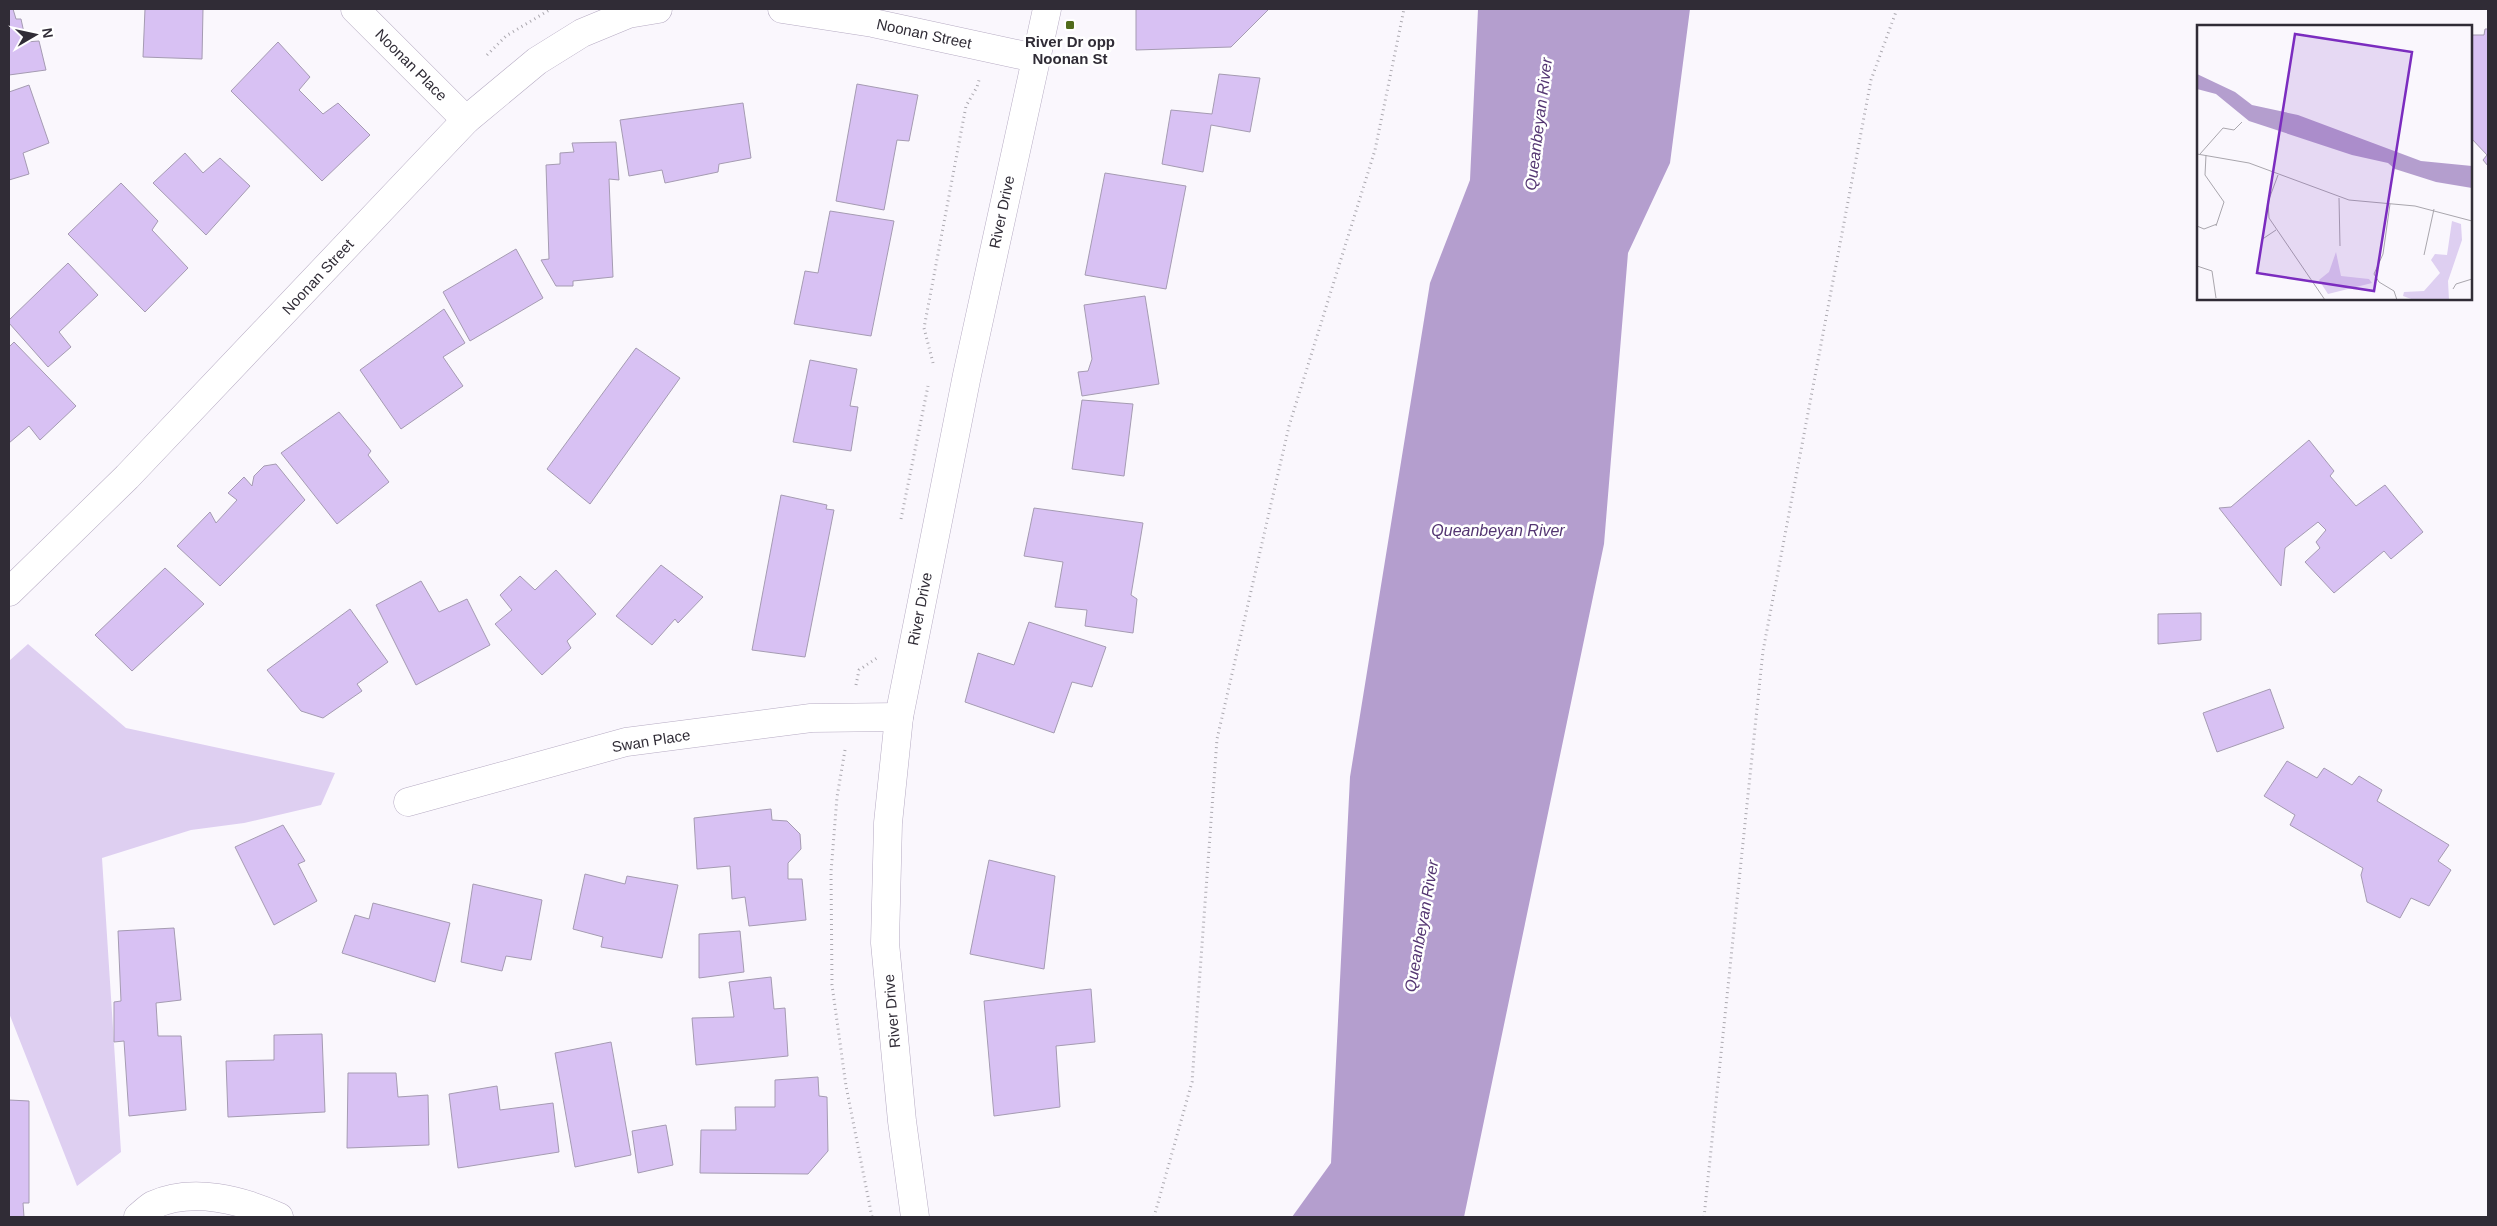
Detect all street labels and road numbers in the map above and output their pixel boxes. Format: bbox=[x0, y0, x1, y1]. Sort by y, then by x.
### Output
street label: Noonan Street bbox=[875, 15, 974, 52]
street label: Noonan Place bbox=[372, 25, 451, 104]
street label: River Drive bbox=[985, 174, 1018, 250]
street label: Noonan Street bbox=[278, 235, 357, 318]
street label: River Drive bbox=[904, 571, 935, 647]
street label: Swan Place bbox=[610, 726, 691, 755]
street label: River Drive bbox=[880, 973, 903, 1049]

